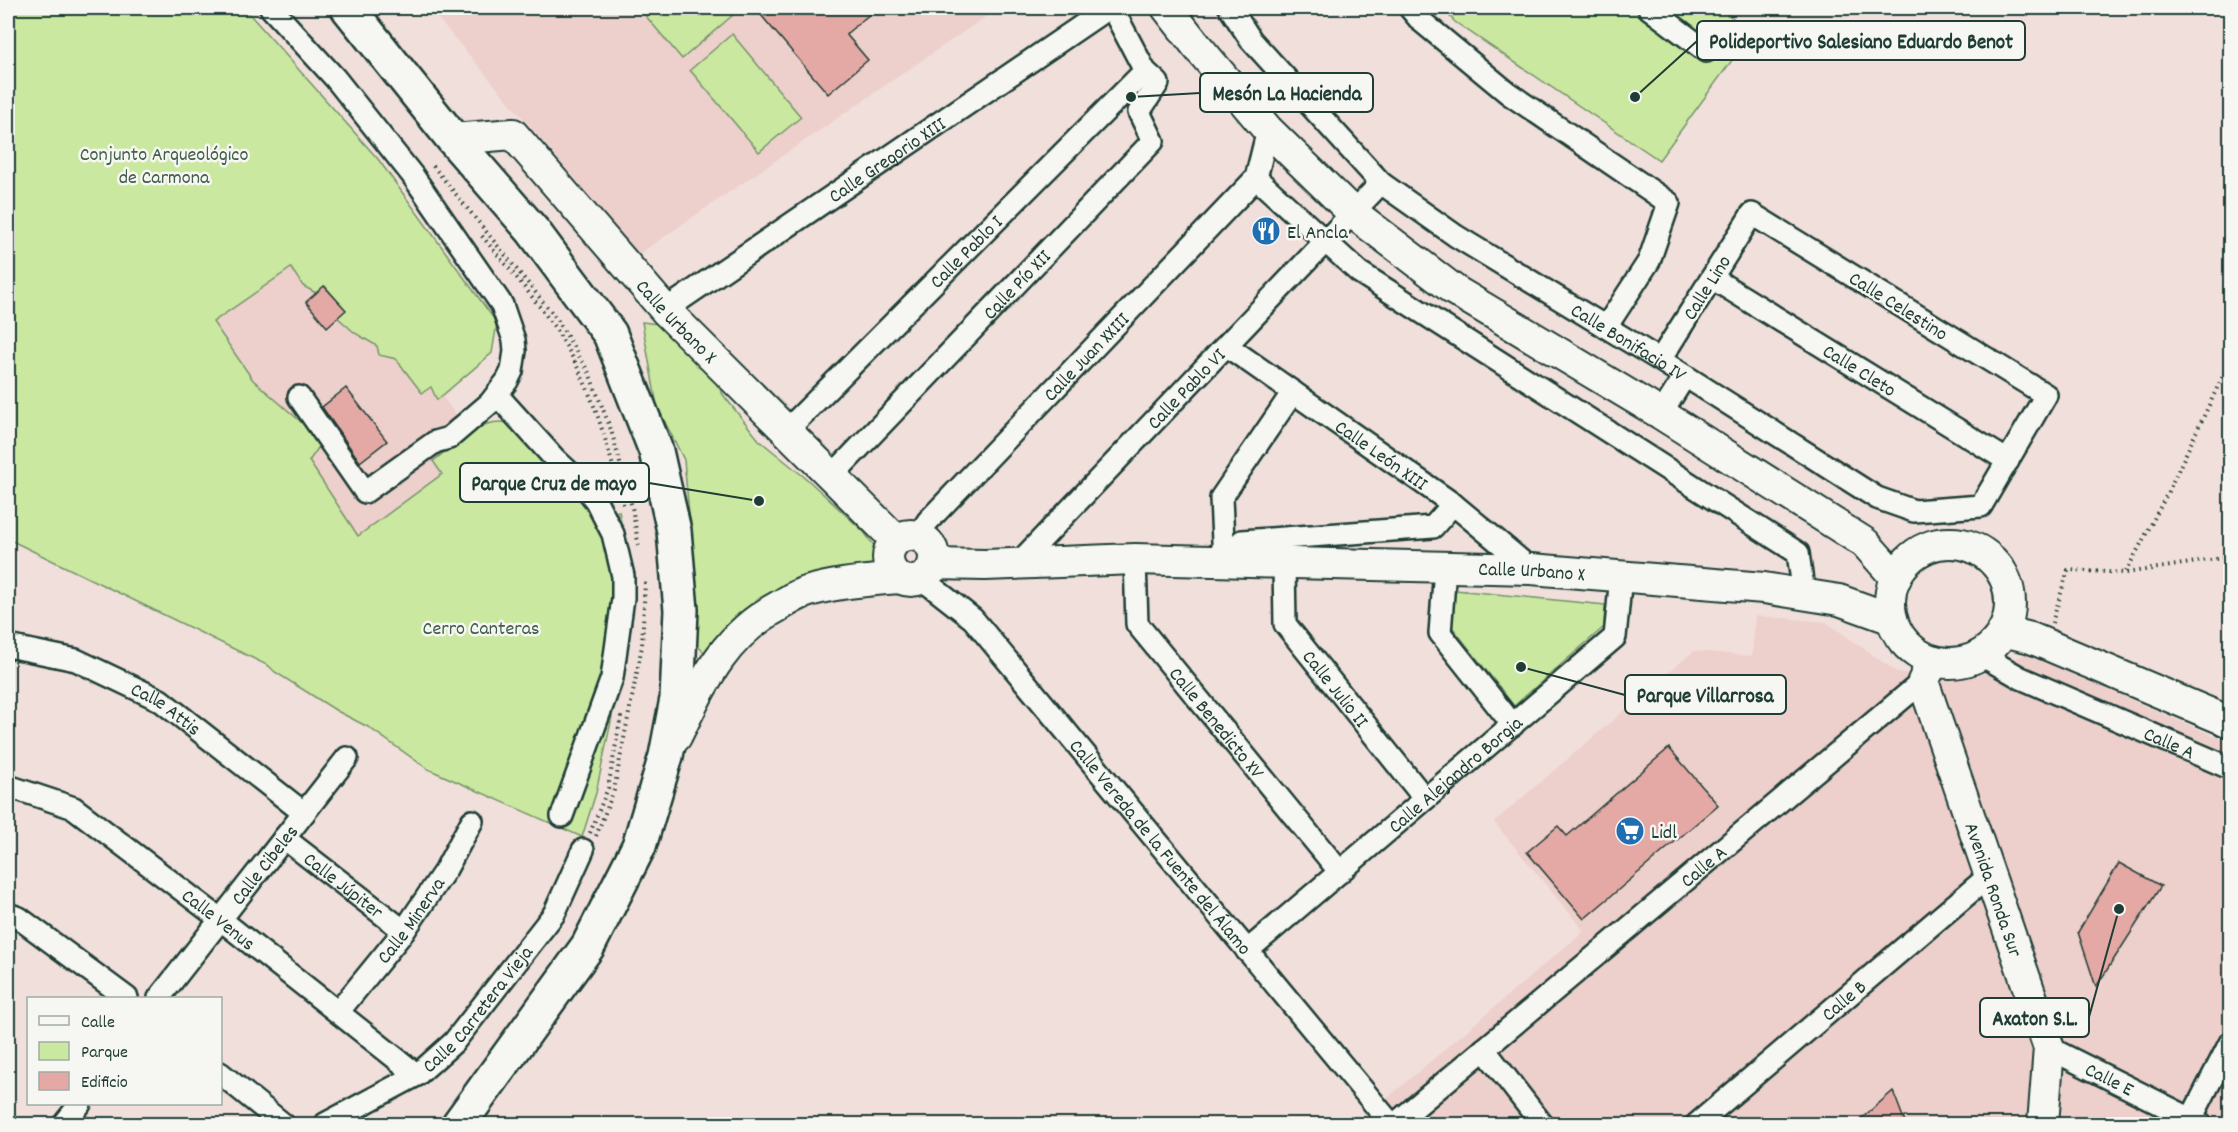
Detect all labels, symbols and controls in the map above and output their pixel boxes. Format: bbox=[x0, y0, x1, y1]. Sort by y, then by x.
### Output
callout: Polideportivo Salesiano Eduardo Benot bbox=[1697, 21, 2025, 60]
text: Polideportivo Salesiano Eduardo Benot bbox=[1709, 29, 2013, 59]
callout: Mesón La Hacienda bbox=[1200, 73, 1373, 112]
text: Mesón La Hacienda bbox=[1212, 81, 1363, 111]
street label: Calle Gregorio XIII bbox=[824, 112, 952, 212]
park label: Conjunto Arqueológico de Carmona bbox=[80, 142, 248, 193]
street label: Calle Pablo I bbox=[924, 210, 1011, 296]
restaurant icon: El Ancla bbox=[1250, 215, 1282, 247]
place label: El Ancla bbox=[1287, 220, 1348, 248]
street label: Calle Pío XII bbox=[978, 245, 1059, 327]
street label: Calle Lino bbox=[1678, 250, 1740, 327]
street label: Calle Celestino bbox=[1843, 266, 1952, 349]
street label: Calle Urbano X bbox=[628, 275, 722, 371]
street label: Calle Bonifacio IV bbox=[1564, 298, 1691, 390]
street label: Calle Juan XXIII bbox=[1038, 307, 1137, 409]
street label: Calle Cleto bbox=[1816, 339, 1901, 406]
street label: Calle Pablo VI bbox=[1142, 343, 1234, 437]
street label: Calle León XIII bbox=[1328, 414, 1432, 499]
callout: Parque Cruz de mayo bbox=[460, 463, 649, 502]
text: Parque Cruz de mayo bbox=[471, 471, 637, 501]
street label: Calle Urbano X bbox=[1478, 557, 1586, 590]
park label: Cerro Canteras bbox=[423, 616, 539, 644]
street label: Calle Julio II bbox=[1294, 645, 1374, 735]
street label: Calle Benedicto XV bbox=[1161, 662, 1270, 786]
callout: Parque Villarrosa bbox=[1625, 675, 1786, 714]
street label: Calle Attis bbox=[125, 677, 206, 744]
text: Parque Villarrosa bbox=[1636, 683, 1775, 713]
street label: Calle Alejandro Borgia bbox=[1383, 710, 1530, 841]
street label: Calle A bbox=[2139, 721, 2198, 768]
street label: Calle Vereda de la Fuente del Álamo bbox=[1061, 734, 1257, 962]
supermarket icon: Lidl bbox=[1614, 815, 1646, 847]
street label: Avenida Ronda Sur bbox=[1956, 819, 2028, 962]
street label: Calle Cibeles bbox=[226, 820, 307, 912]
place label: Lidl bbox=[1651, 820, 1677, 848]
street label: Calle A bbox=[1676, 840, 1734, 896]
street label: Calle Júpiter bbox=[296, 847, 389, 927]
street label: Calle Minerva bbox=[372, 872, 454, 971]
street label: Calle Venus bbox=[174, 883, 260, 959]
street label: Calle Carretera Vieja bbox=[417, 940, 542, 1081]
street label: Calle B bbox=[1816, 975, 1874, 1029]
legend bbox=[27, 997, 222, 1105]
callout: Axaton S.L. bbox=[1980, 998, 2089, 1037]
text: Axaton S.L. bbox=[1992, 1006, 2078, 1036]
text: Calle bbox=[81, 1011, 115, 1036]
text: Parque bbox=[81, 1041, 128, 1066]
street label: Calle E bbox=[2079, 1057, 2138, 1105]
text: Edificio bbox=[81, 1071, 128, 1096]

